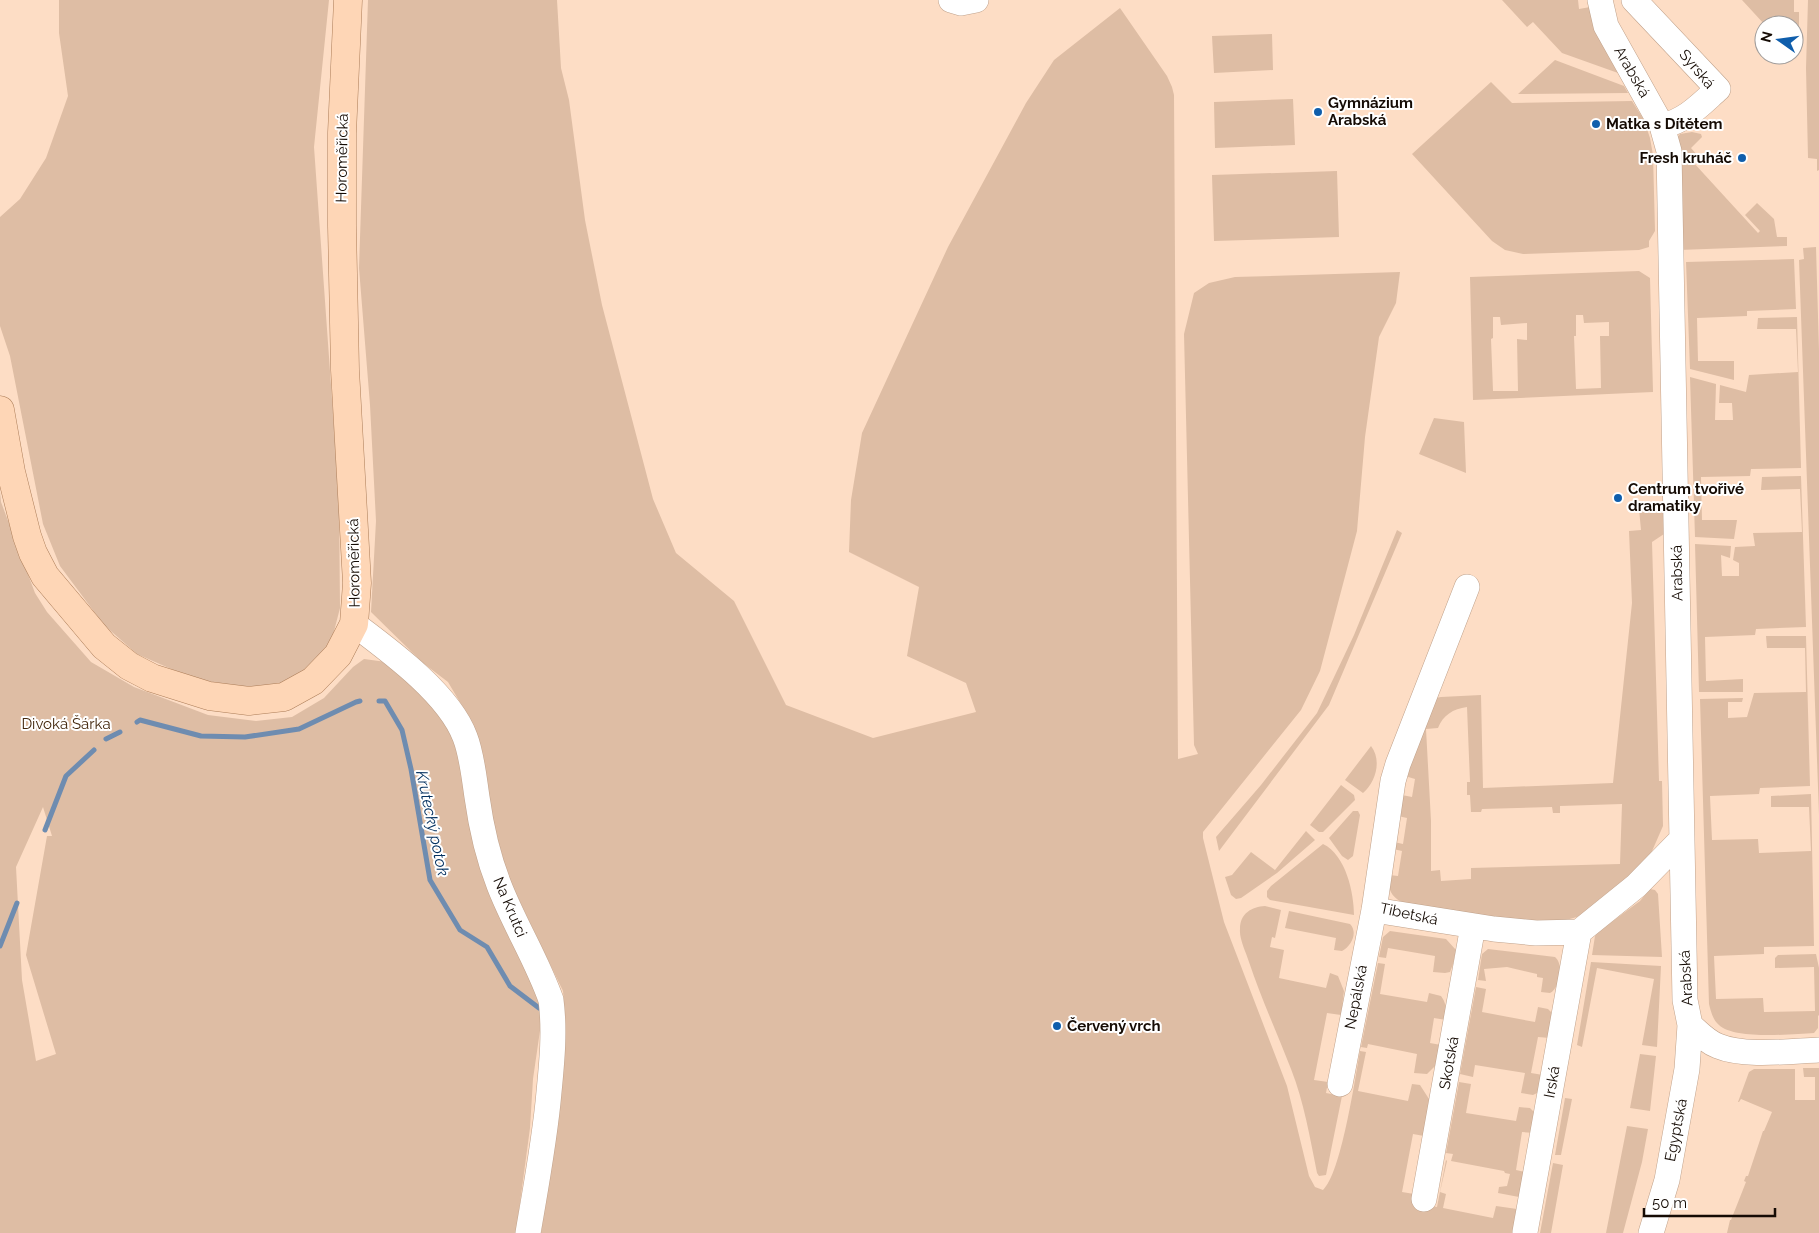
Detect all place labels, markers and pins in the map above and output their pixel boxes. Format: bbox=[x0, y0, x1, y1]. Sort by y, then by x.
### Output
place label: Gymnázium Arabská bbox=[1328, 94, 1413, 129]
marker: Gymnázium Arabská bbox=[1312, 106, 1324, 118]
place label: Matka s Dítětem bbox=[1606, 115, 1722, 133]
marker: Matka s Dítětem bbox=[1590, 118, 1602, 130]
place label: Fresh kruháč bbox=[1639, 149, 1733, 167]
marker: Fresh kruháč bbox=[1736, 152, 1748, 164]
place label: Centrum tvořivé dramatiky bbox=[1628, 480, 1744, 515]
marker: Centrum tvořivé dramatiky bbox=[1612, 492, 1624, 504]
place label: Červený vrch bbox=[1067, 1017, 1161, 1035]
marker: Červený vrch bbox=[1051, 1020, 1063, 1032]

